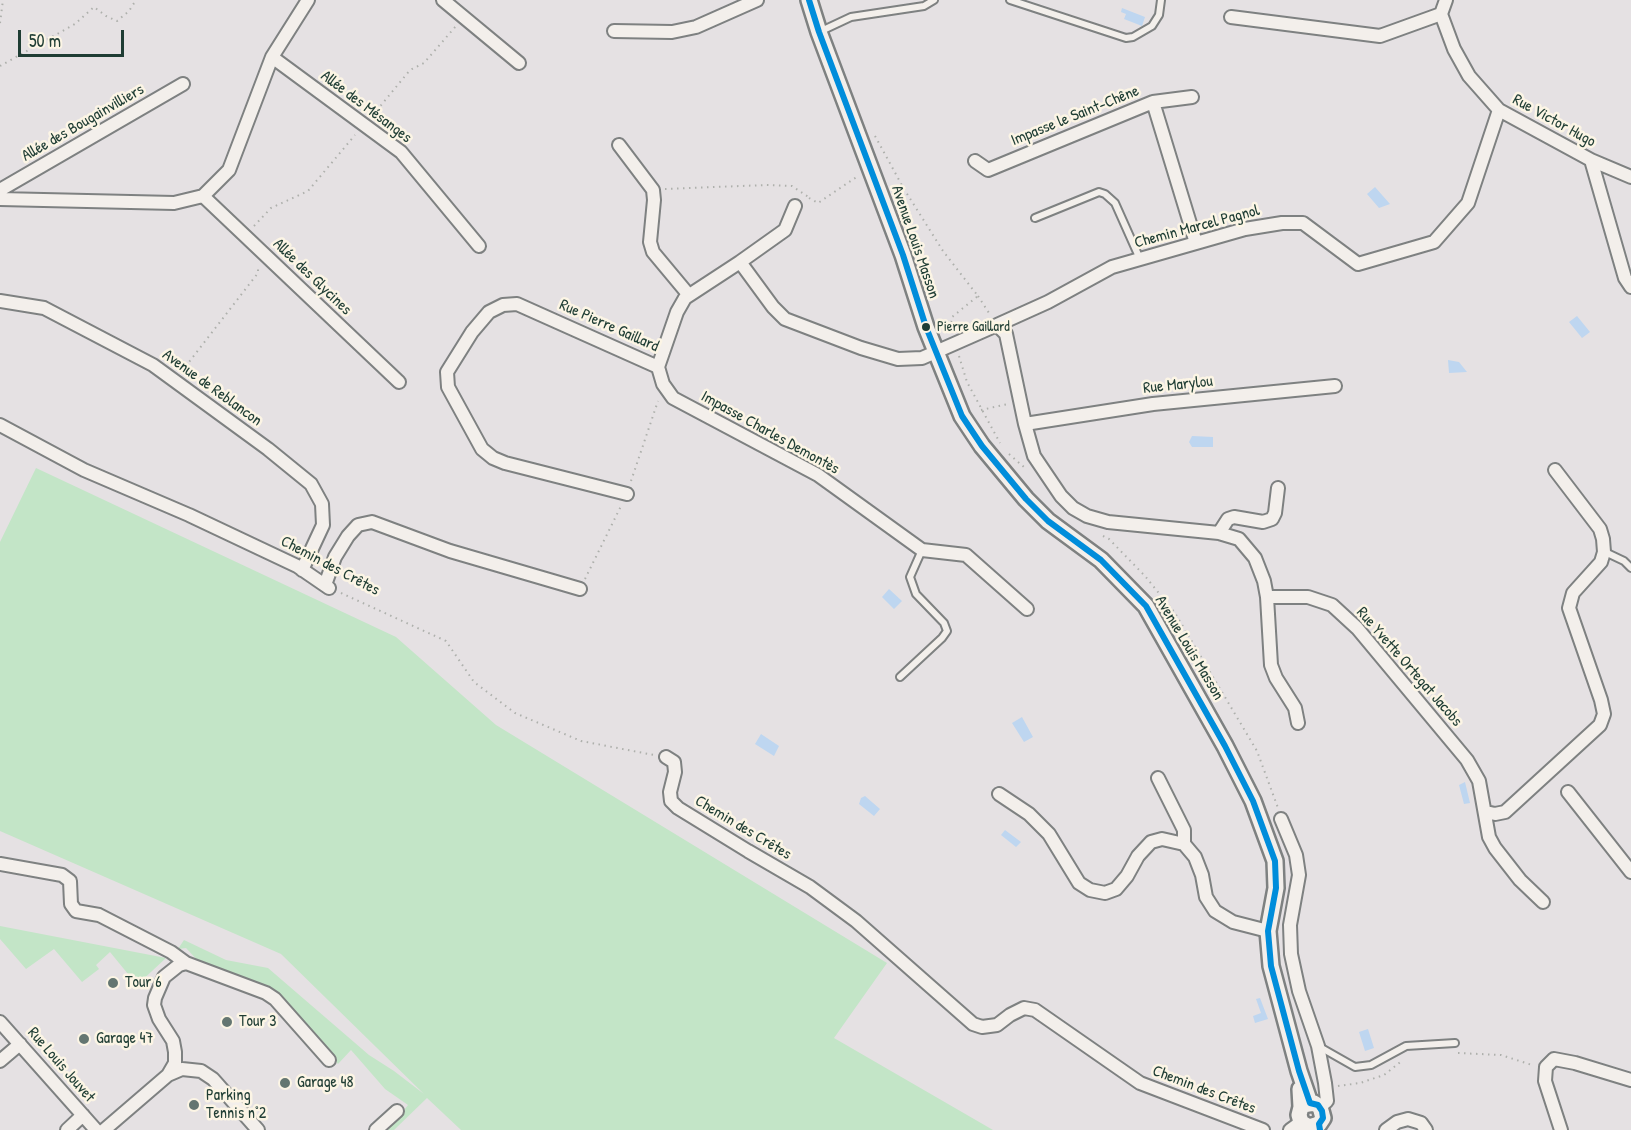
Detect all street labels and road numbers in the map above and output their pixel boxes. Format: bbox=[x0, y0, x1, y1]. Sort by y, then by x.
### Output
street label: Allée des Mésanges bbox=[317, 67, 415, 147]
street label: Allée des Bougainvilliers bbox=[18, 80, 148, 166]
street label: Impasse le Saint-Chêne bbox=[1008, 82, 1142, 150]
street label: Rue Victor Hugo bbox=[1509, 90, 1599, 152]
street label: Avenue Louis Masson bbox=[887, 183, 943, 301]
street label: Chemin Marcel Pagnol bbox=[1132, 201, 1262, 253]
street label: Allée des Glycines bbox=[269, 235, 355, 319]
street label: Rue Pierre Gaillard bbox=[556, 296, 662, 356]
street label: Avenue de Reblancon bbox=[158, 345, 266, 431]
street label: Rue Marylou bbox=[1142, 372, 1214, 398]
street label: Impasse Charles Demontès bbox=[698, 387, 842, 479]
street label: Chemin des Crêtes bbox=[277, 532, 383, 600]
street label: Avenue Louis Masson bbox=[1150, 592, 1228, 704]
street label: Rue Yvette Ortegat Jacobs bbox=[1352, 603, 1466, 731]
street label: Chemin des Crêtes bbox=[691, 792, 795, 864]
street label: Rue Louis Jouvet bbox=[23, 1024, 99, 1106]
street label: Chemin des Crêtes bbox=[1150, 1062, 1258, 1118]

